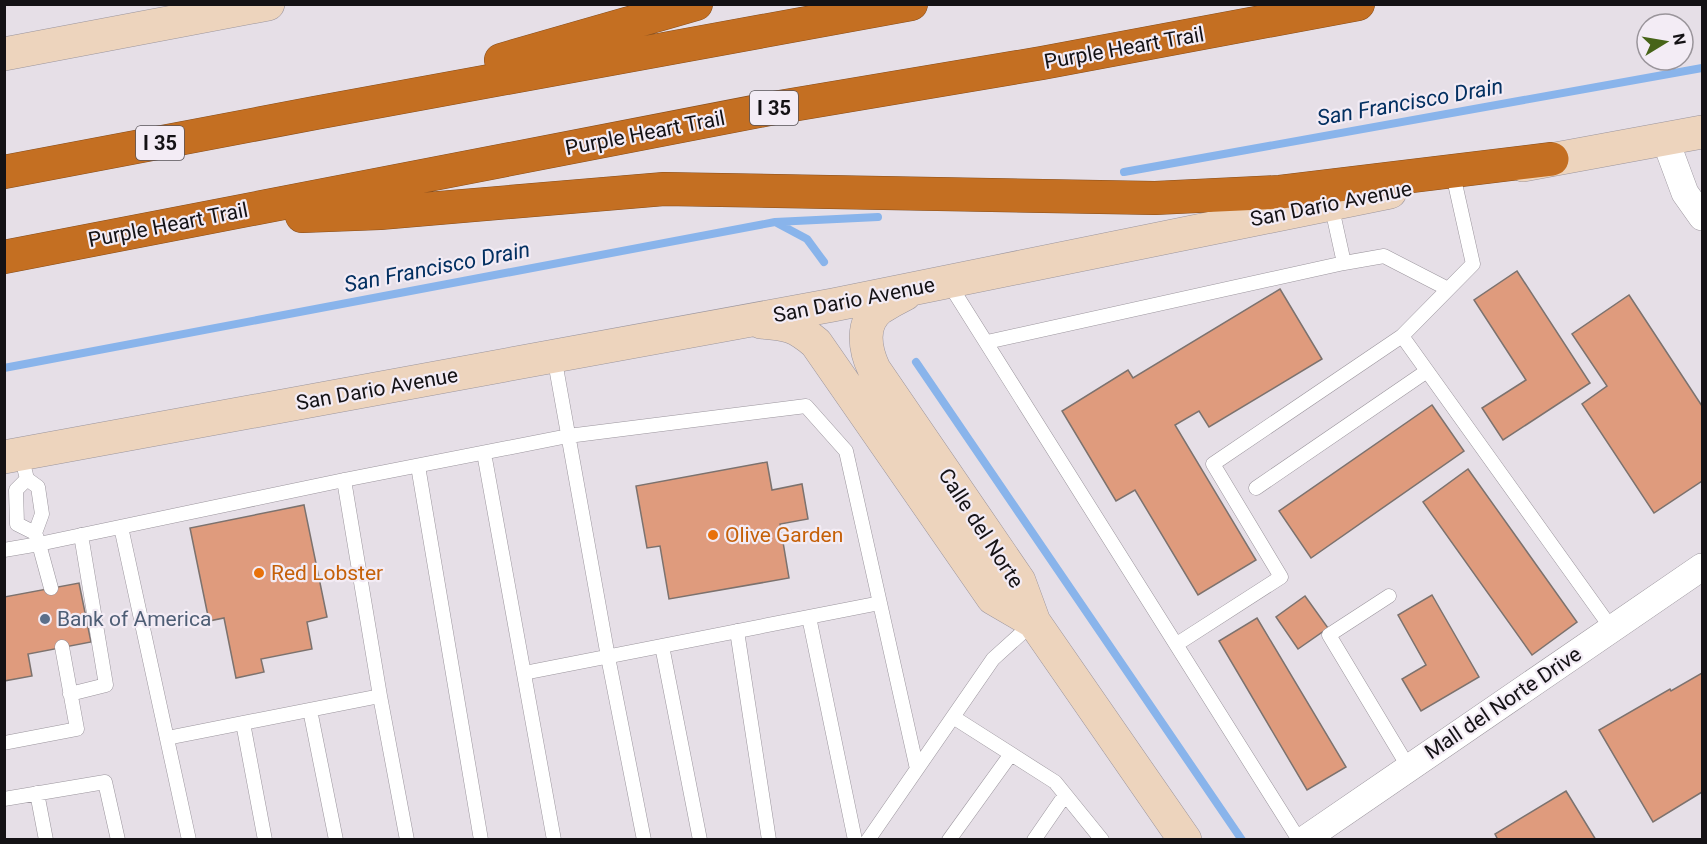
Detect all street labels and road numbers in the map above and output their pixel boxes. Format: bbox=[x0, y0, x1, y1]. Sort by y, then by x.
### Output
street label: Purple Heart Trail bbox=[1042, 22, 1206, 74]
road number: I 35 bbox=[750, 91, 798, 125]
street label: Purple Heart Trail bbox=[563, 106, 727, 160]
road number: I 35 bbox=[136, 126, 184, 160]
street label: San Dario Avenue bbox=[1248, 177, 1414, 231]
street label: Purple Heart Trail bbox=[86, 198, 250, 252]
street label: San Dario Avenue bbox=[771, 273, 937, 327]
street label: San Dario Avenue bbox=[294, 363, 460, 415]
street label: Calle del Norte bbox=[933, 464, 1029, 592]
street label: Mall del Norte Drive bbox=[1420, 642, 1586, 764]

